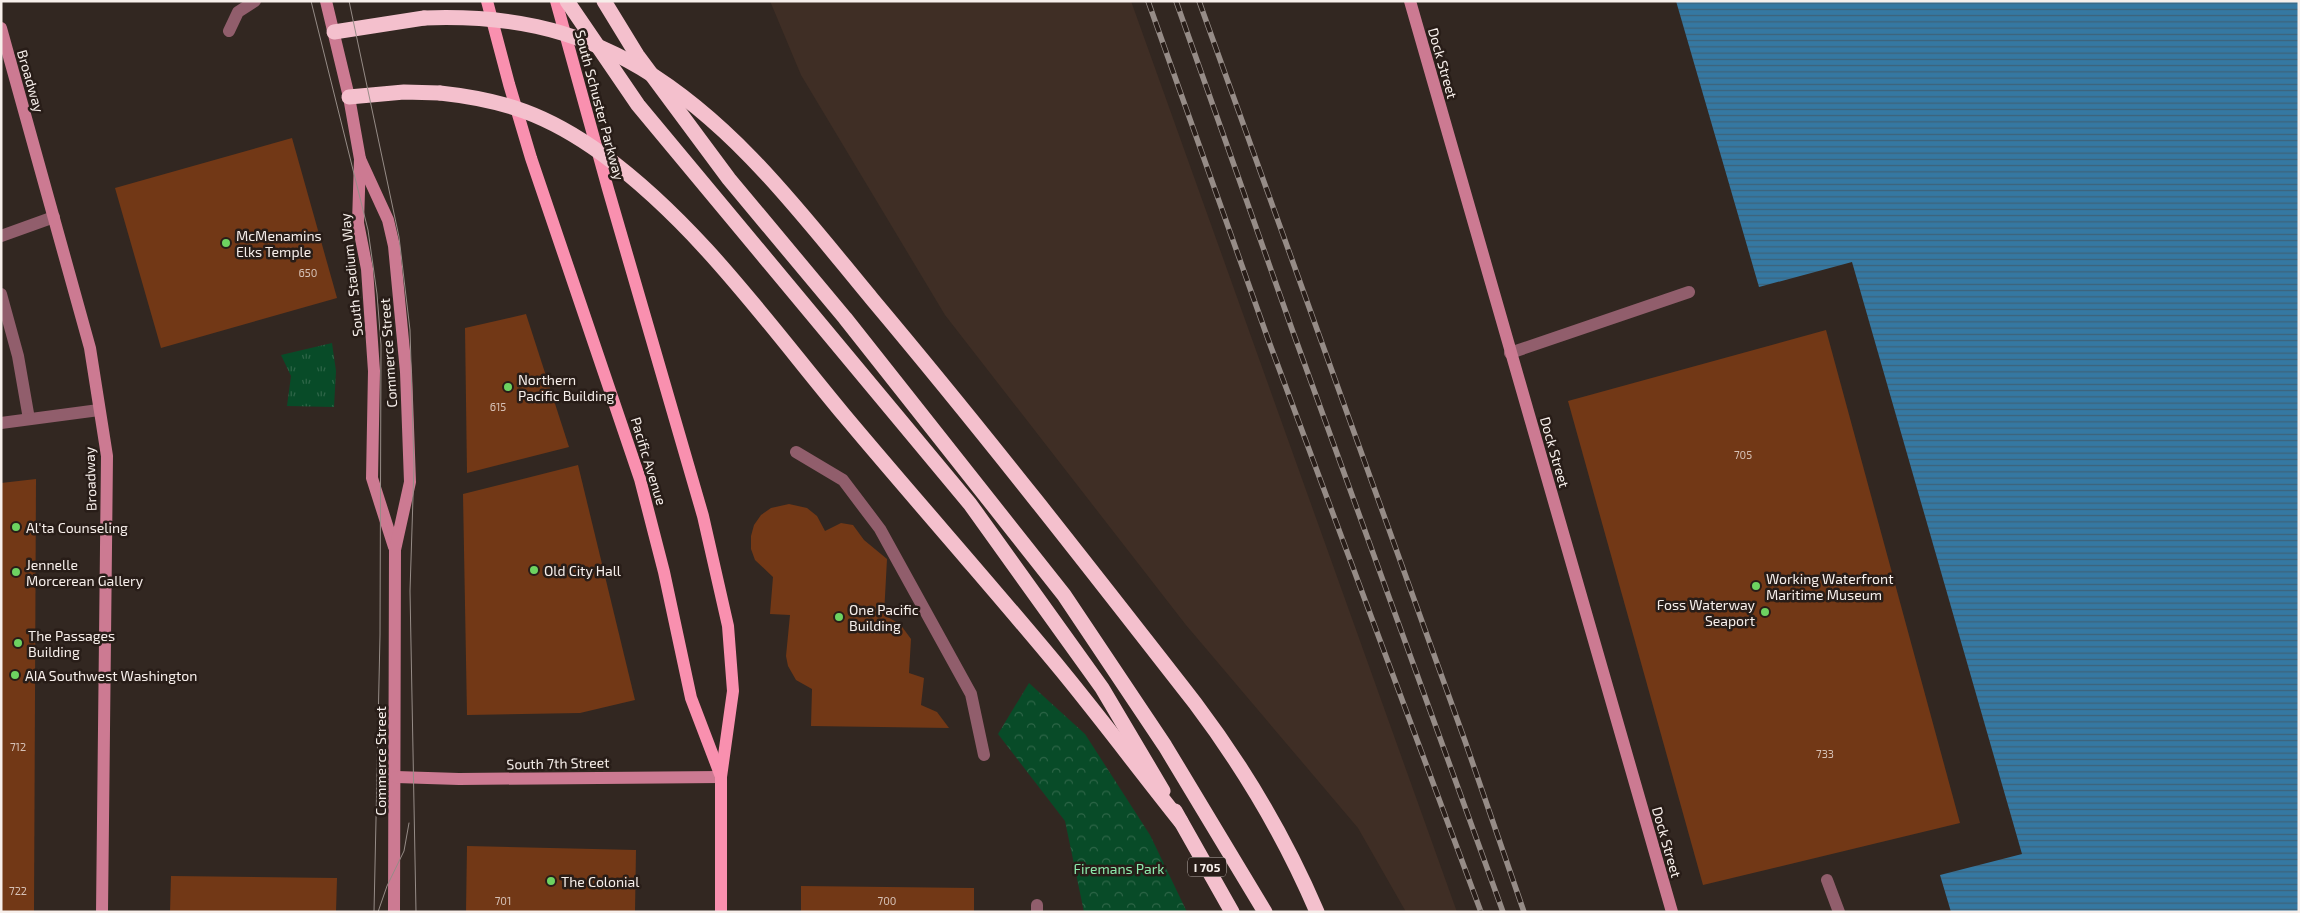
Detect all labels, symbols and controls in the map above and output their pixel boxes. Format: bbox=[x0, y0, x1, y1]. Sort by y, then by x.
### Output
street label: Dock Street bbox=[1425, 26, 1461, 100]
street label: South Schuster Parkway bbox=[572, 28, 628, 183]
street label: Broadway bbox=[14, 48, 48, 115]
street label: South Stadium Way bbox=[336, 212, 366, 338]
place label: McMenamins Elks Temple bbox=[236, 227, 322, 260]
marker: McMenamins Elks Temple bbox=[220, 237, 232, 249]
house number: 650 bbox=[299, 266, 317, 279]
street label: Commerce Street bbox=[376, 298, 400, 408]
place label: Northern Pacific Building bbox=[518, 371, 615, 404]
marker: Northern Pacific Building bbox=[502, 381, 514, 393]
house number: 615 bbox=[490, 400, 506, 413]
street label: Pacific Avenue bbox=[628, 415, 670, 507]
street label: Dock Street bbox=[1537, 415, 1573, 489]
street label: Broadway bbox=[80, 446, 100, 511]
house number: 705 bbox=[1734, 448, 1752, 461]
place label: Al'ta Counseling bbox=[26, 519, 128, 536]
marker: Al'ta Counseling bbox=[10, 521, 22, 533]
place label: Jennelle Morcerean Gallery bbox=[26, 556, 144, 589]
place label: Old City Hall bbox=[544, 562, 622, 579]
marker: Old City Hall bbox=[528, 564, 540, 576]
marker: Jennelle Morcerean Gallery bbox=[10, 566, 22, 578]
place label: Working Waterfront Maritime Museum bbox=[1766, 570, 1894, 603]
marker: Working Waterfront Maritime Museum bbox=[1750, 580, 1762, 592]
place label: Foss Waterway Seaport bbox=[1657, 596, 1756, 629]
place label: One Pacific Building bbox=[849, 601, 919, 634]
marker: Foss Waterway Seaport bbox=[1759, 606, 1771, 618]
marker: One Pacific Building bbox=[833, 611, 845, 623]
place label: The Passages Building bbox=[28, 627, 115, 660]
marker: The Passages Building bbox=[12, 637, 24, 649]
place label: AIA Southwest Washington bbox=[25, 667, 197, 684]
marker: AIA Southwest Washington bbox=[9, 669, 21, 681]
street label: Commerce Street bbox=[372, 706, 389, 816]
house number: 712 bbox=[10, 740, 26, 753]
house number: 733 bbox=[1816, 747, 1834, 760]
street label: South 7th Street bbox=[506, 754, 610, 772]
street label: Dock Street bbox=[1649, 805, 1685, 879]
road number: I 705 bbox=[1188, 858, 1226, 876]
park label: Firemans Park bbox=[1074, 860, 1164, 877]
place label: The Colonial bbox=[561, 873, 640, 890]
marker: The Colonial bbox=[545, 875, 557, 887]
house number: 722 bbox=[9, 884, 27, 897]
house number: 701 bbox=[495, 894, 511, 907]
house number: 700 bbox=[878, 894, 896, 907]

